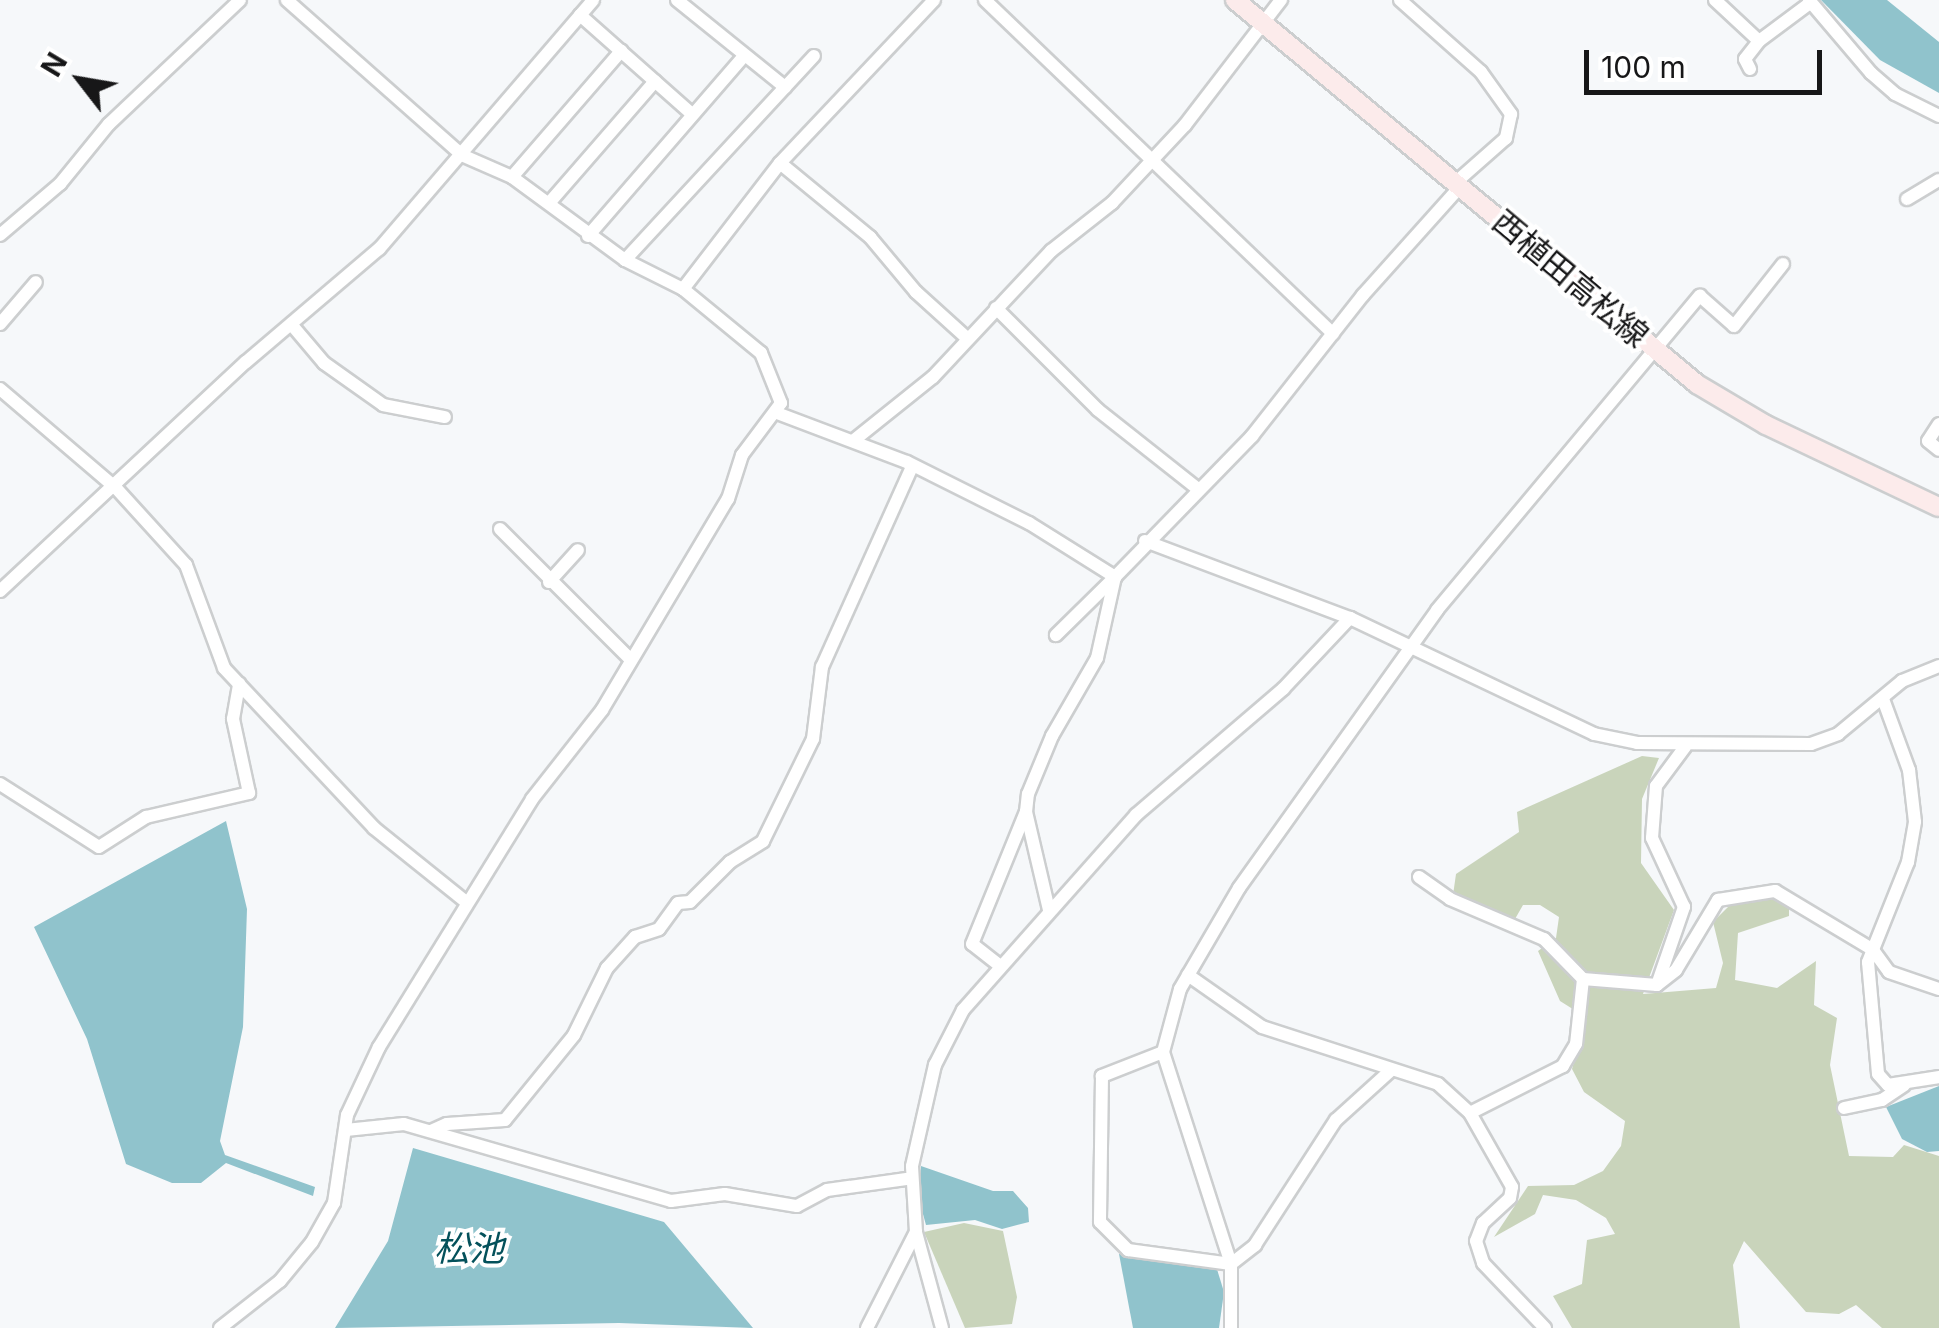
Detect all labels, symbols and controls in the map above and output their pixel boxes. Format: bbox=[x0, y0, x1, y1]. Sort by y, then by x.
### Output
north arrow bbox=[30, 30, 130, 130]
scale bar bbox=[1589, 30, 1826, 92]
text: N bbox=[34, 47, 74, 82]
text: 100 m bbox=[1601, 49, 1686, 85]
street label: 西植田高松線 bbox=[1484, 203, 1656, 355]
water label: 松池 bbox=[434, 1227, 504, 1269]

